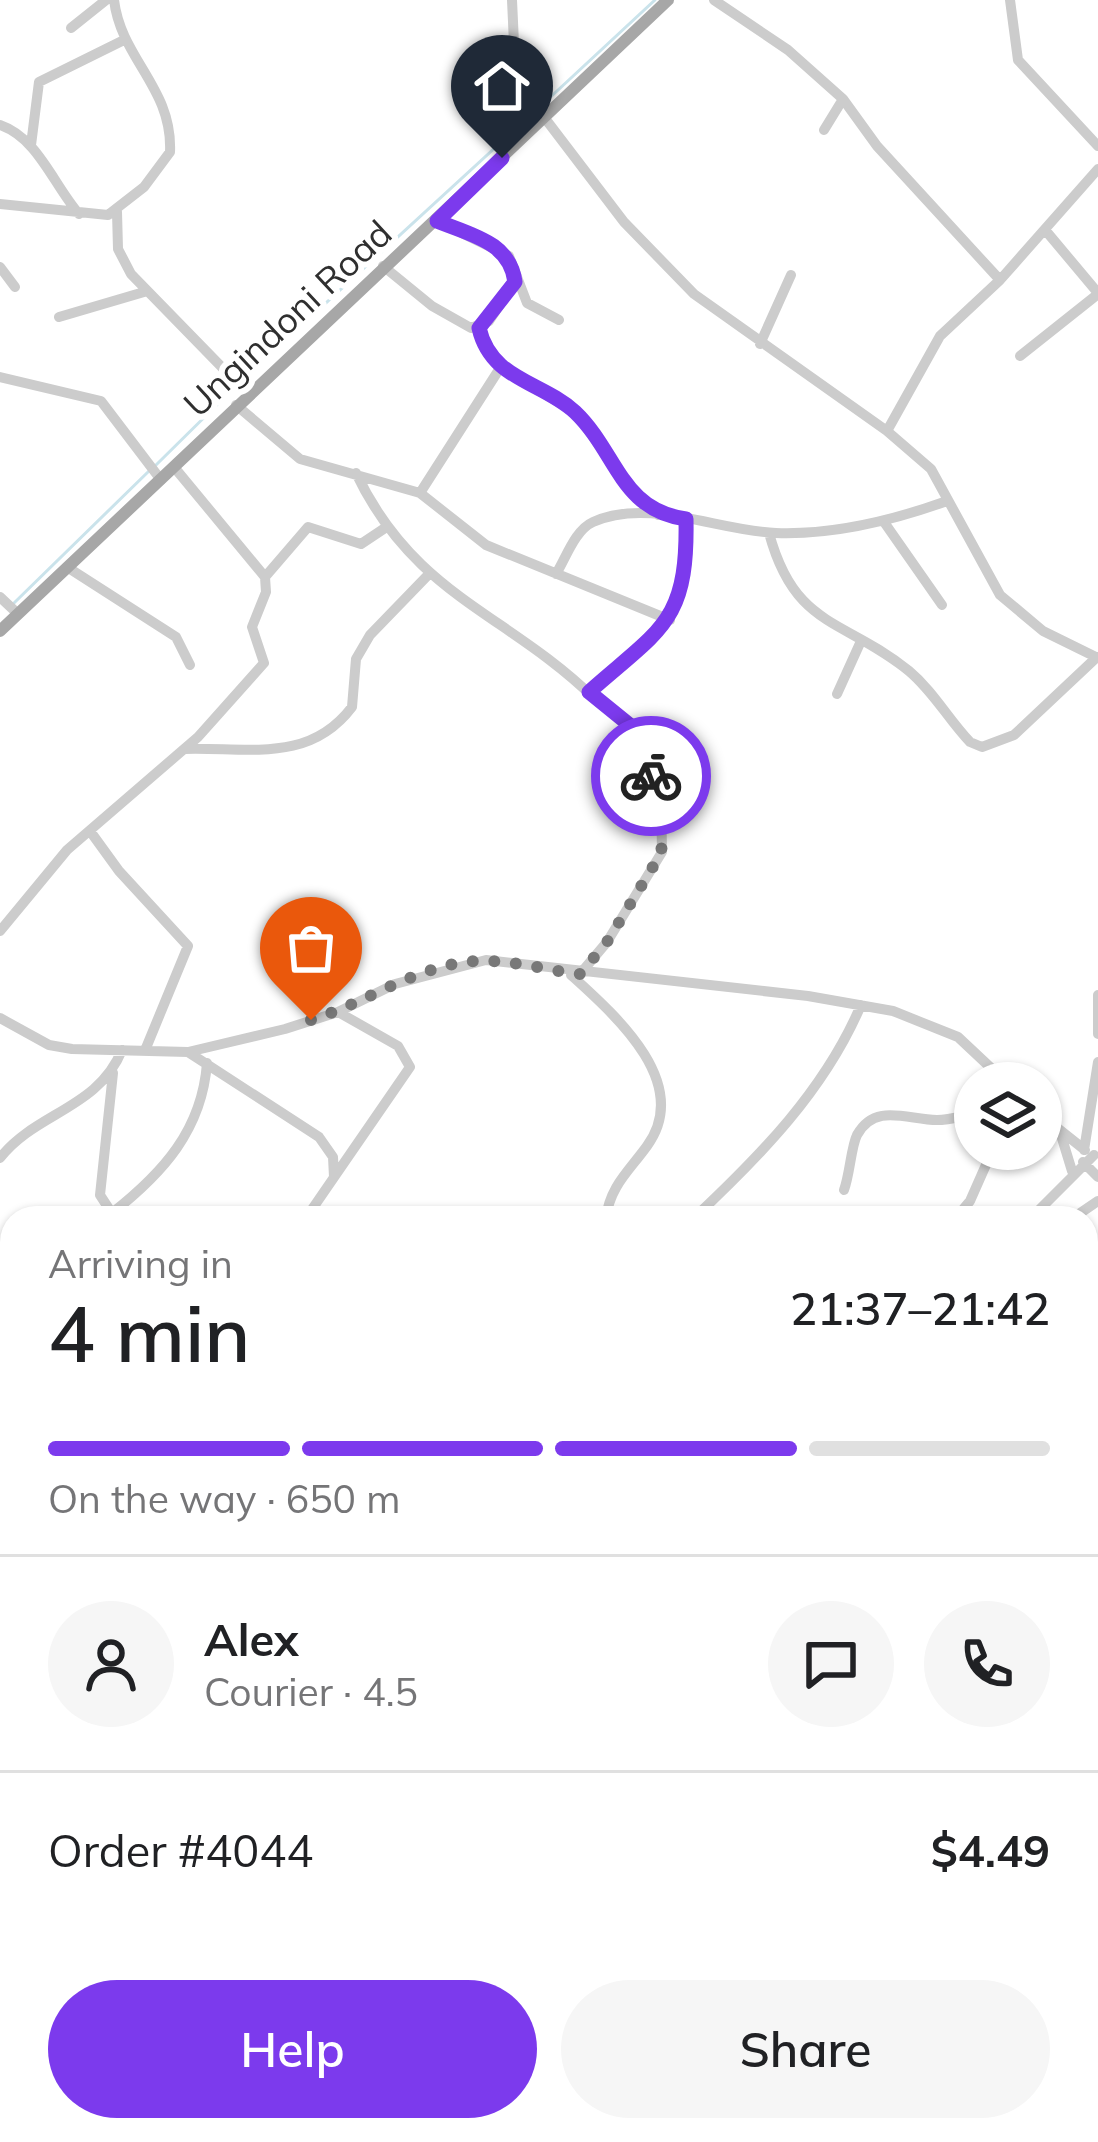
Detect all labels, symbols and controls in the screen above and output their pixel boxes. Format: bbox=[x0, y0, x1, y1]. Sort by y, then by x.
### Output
pin bbox=[451, 35, 553, 158]
icon: home bbox=[469, 53, 535, 119]
street label: Ungindoni Road bbox=[174, 210, 400, 426]
courier bbox=[591, 716, 711, 836]
icon: bike bbox=[618, 743, 684, 809]
pin bbox=[260, 897, 362, 1020]
icon: bag bbox=[278, 915, 344, 981]
map controls bbox=[954, 1062, 1062, 1170]
button: layers bbox=[954, 1062, 1062, 1170]
text: Arriving in bbox=[48, 1239, 233, 1288]
text: 21:37–21:42 bbox=[790, 1280, 1050, 1336]
text: 4 min bbox=[48, 1284, 251, 1382]
text: On the way · 650 m bbox=[48, 1474, 400, 1523]
button: person bbox=[48, 1601, 174, 1727]
button: chat bbox=[768, 1601, 894, 1727]
button: phone bbox=[924, 1601, 1050, 1727]
text: Alex bbox=[204, 1611, 299, 1667]
text: Courier · 4.5 bbox=[204, 1667, 418, 1716]
text: Order #4044 bbox=[48, 1822, 313, 1878]
text: $4.49 bbox=[931, 1822, 1050, 1878]
button: Help bbox=[48, 1980, 537, 2118]
button: Share bbox=[561, 1980, 1050, 2118]

